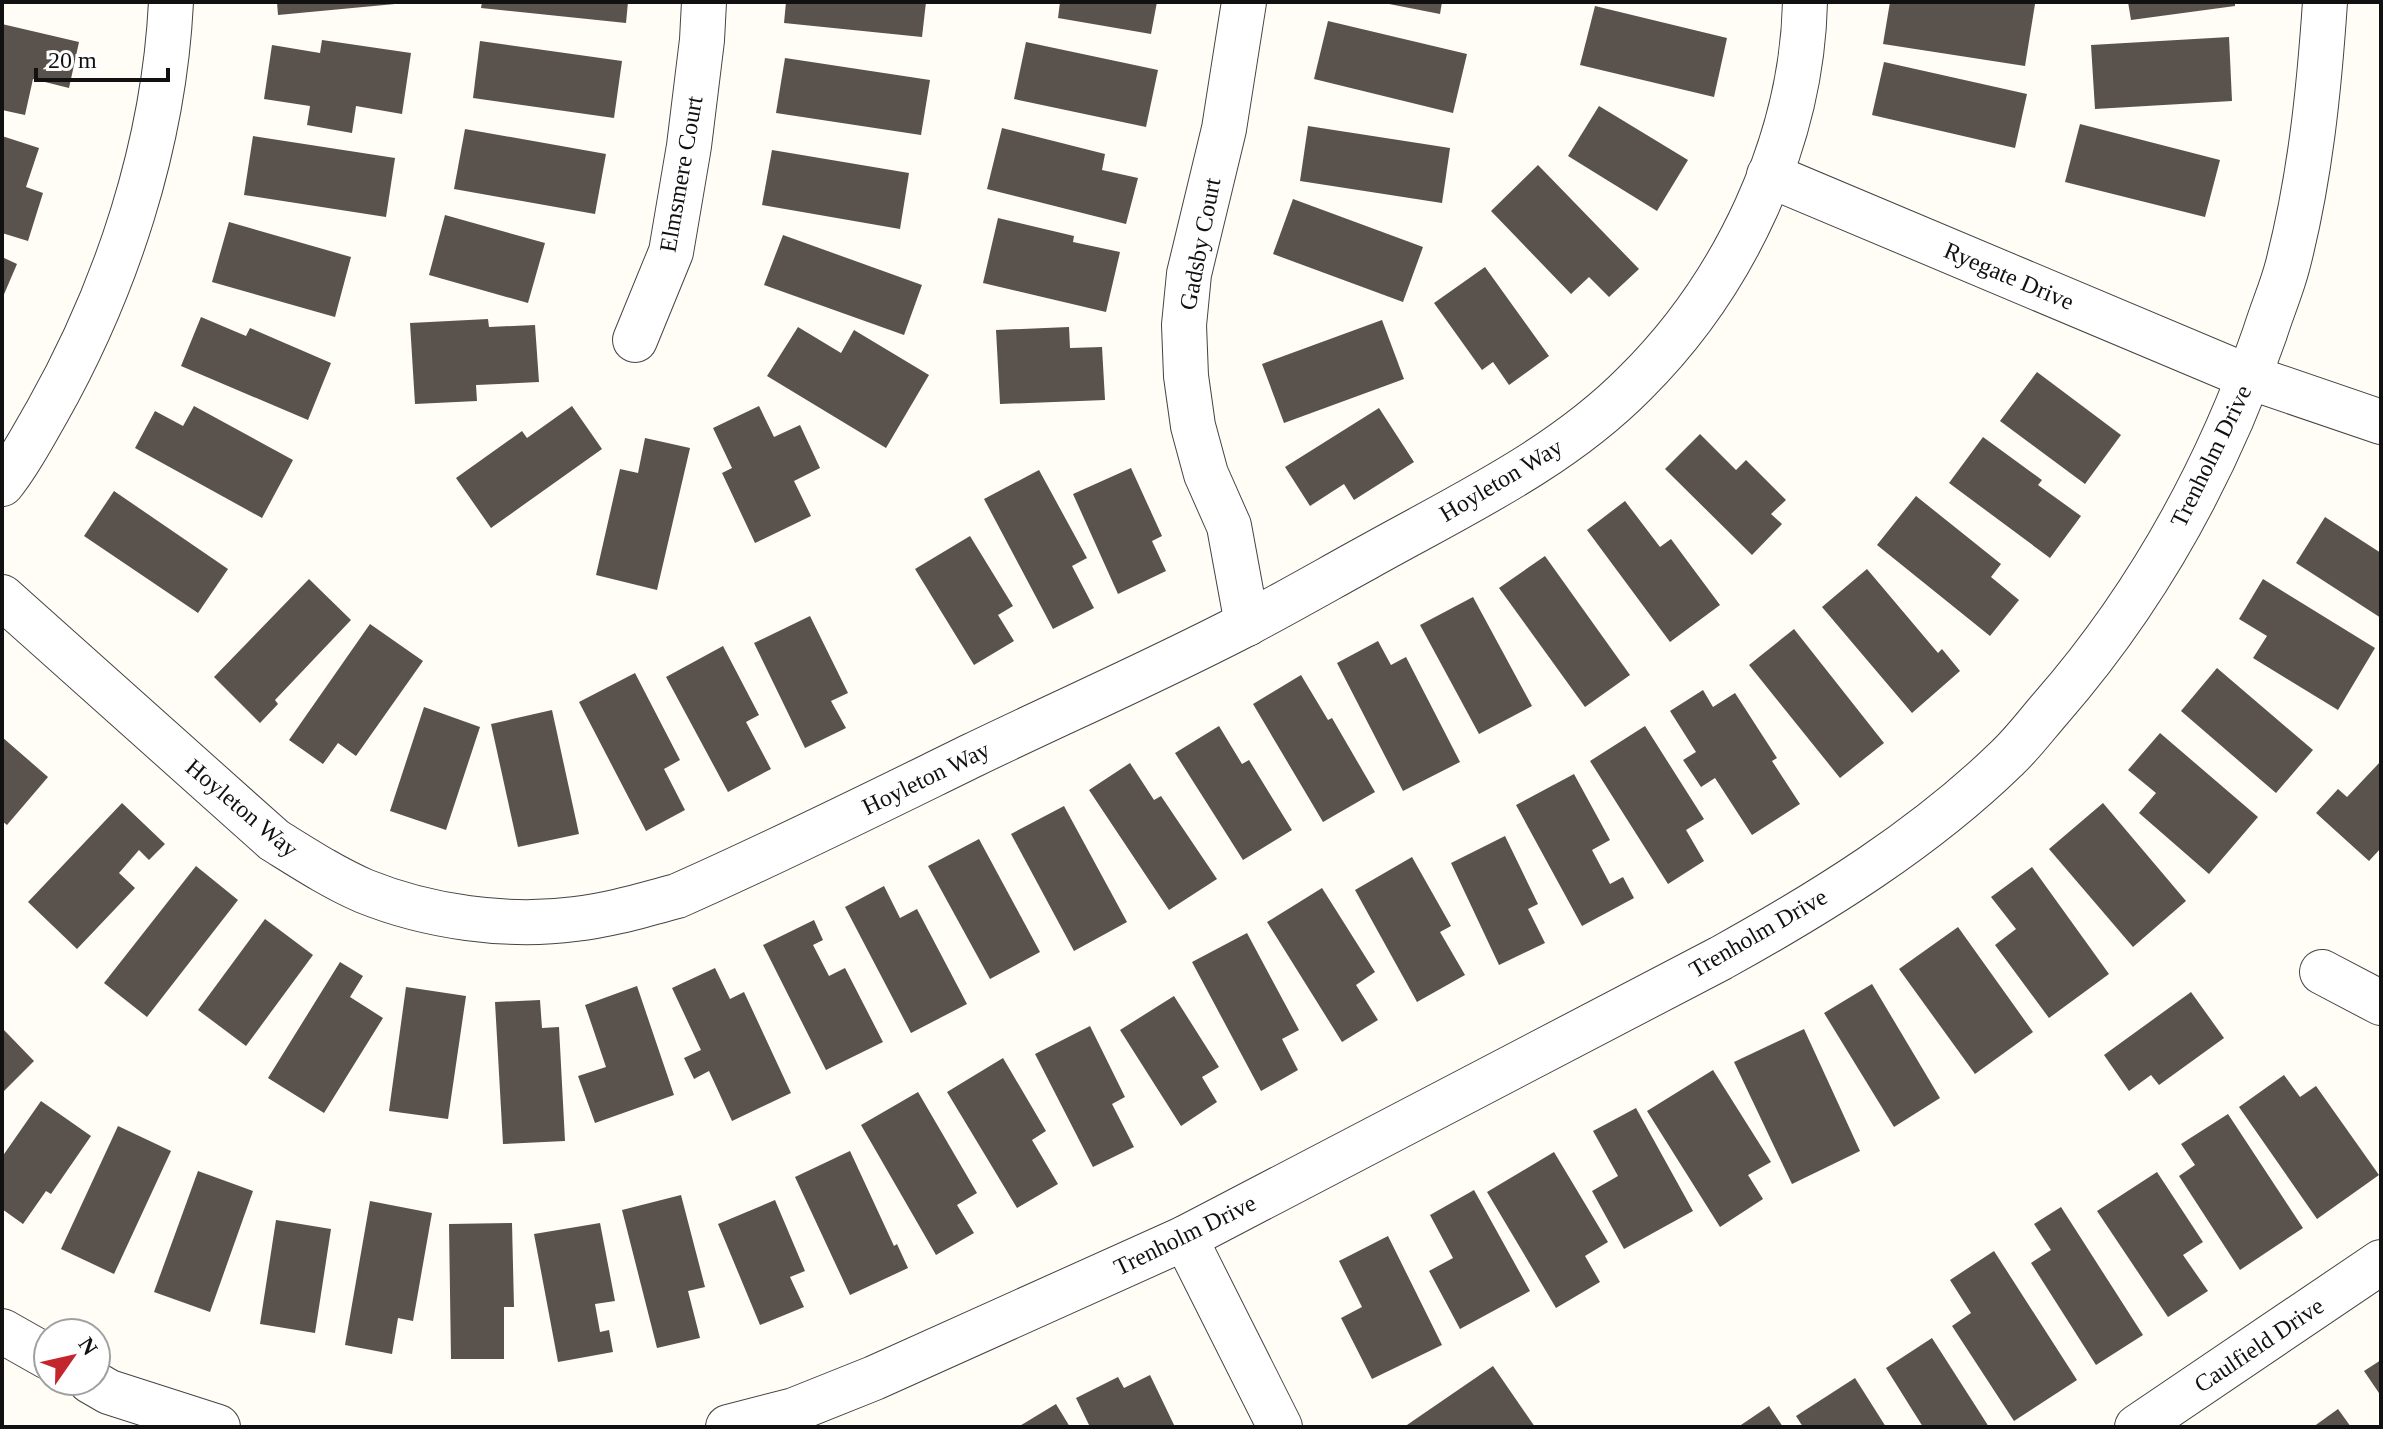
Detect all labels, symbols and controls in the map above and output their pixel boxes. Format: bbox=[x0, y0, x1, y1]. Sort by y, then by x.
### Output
scale bar bbox=[36, 32, 168, 82]
text: 20 m bbox=[48, 47, 97, 73]
street label: Elmsmere Court bbox=[654, 94, 708, 254]
street label: Gadsby Court bbox=[1174, 175, 1226, 312]
street label: Ryegate Drive bbox=[1940, 237, 2078, 315]
street label: Trenholm Drive bbox=[2165, 381, 2257, 531]
street label: Hoyleton Way bbox=[1435, 433, 1567, 527]
street label: Hoyleton Way bbox=[858, 736, 994, 820]
street label: Hoyleton Way bbox=[181, 754, 303, 862]
street label: Trenholm Drive bbox=[1685, 883, 1831, 983]
street label: Trenholm Drive bbox=[1110, 1189, 1260, 1281]
street label: Caulfield Drive bbox=[2190, 1292, 2328, 1398]
north arrow bbox=[32, 1317, 112, 1397]
text: N bbox=[73, 1333, 103, 1360]

